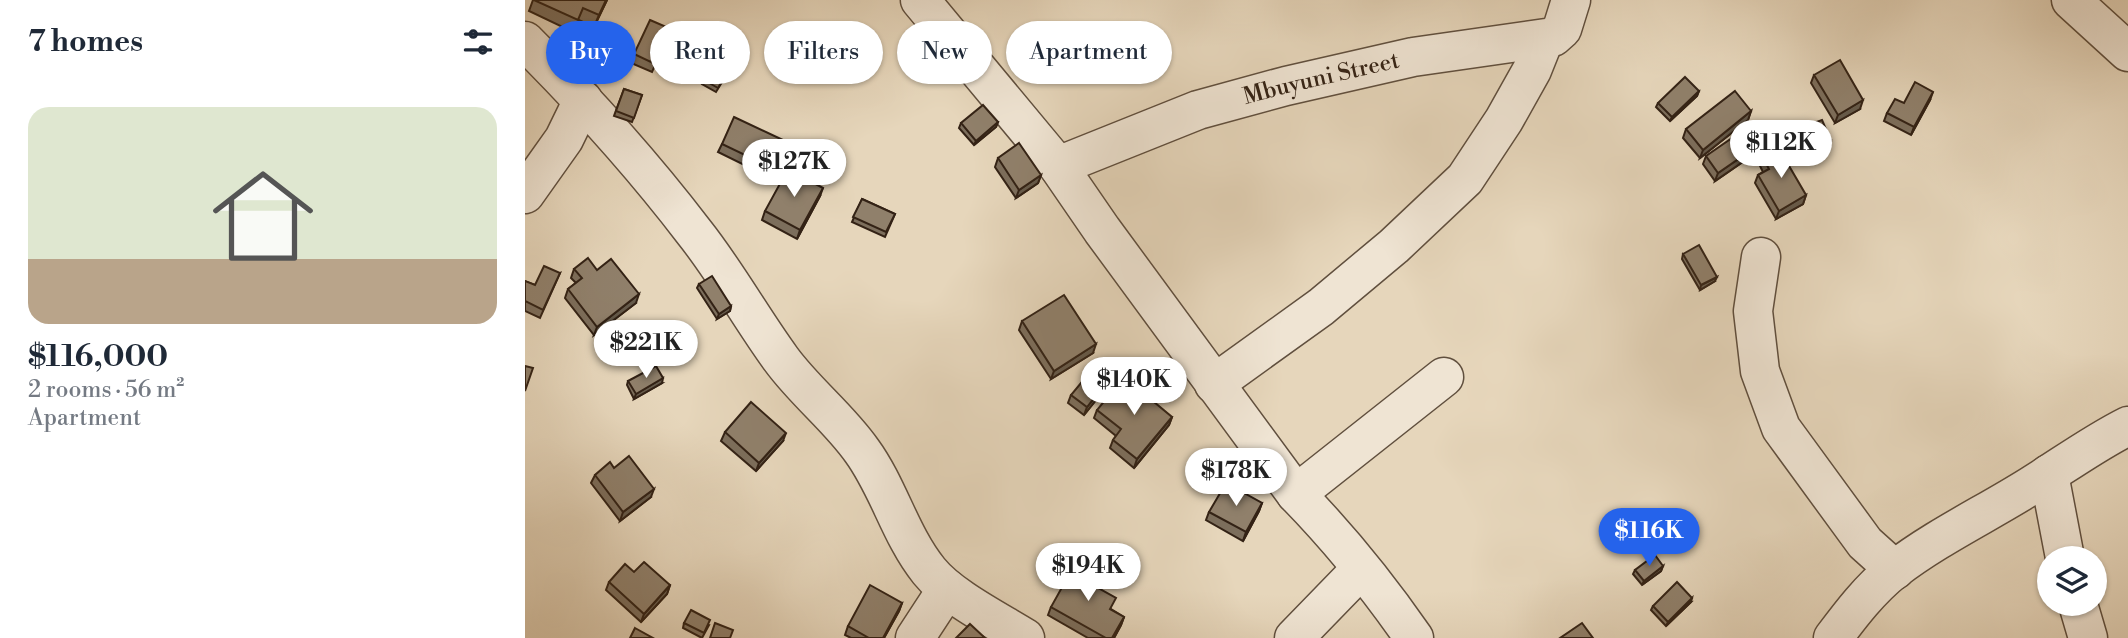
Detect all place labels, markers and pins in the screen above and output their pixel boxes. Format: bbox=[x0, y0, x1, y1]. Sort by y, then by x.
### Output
pin: $112K bbox=[1732, 120, 1830, 180]
pin: $127K bbox=[745, 140, 843, 199]
pin: $221K bbox=[597, 320, 695, 380]
pin: $140K bbox=[1085, 358, 1183, 417]
pin: $178K bbox=[1187, 448, 1285, 508]
pin: $116K bbox=[1600, 508, 1698, 568]
pin: $194K bbox=[1039, 544, 1137, 603]

